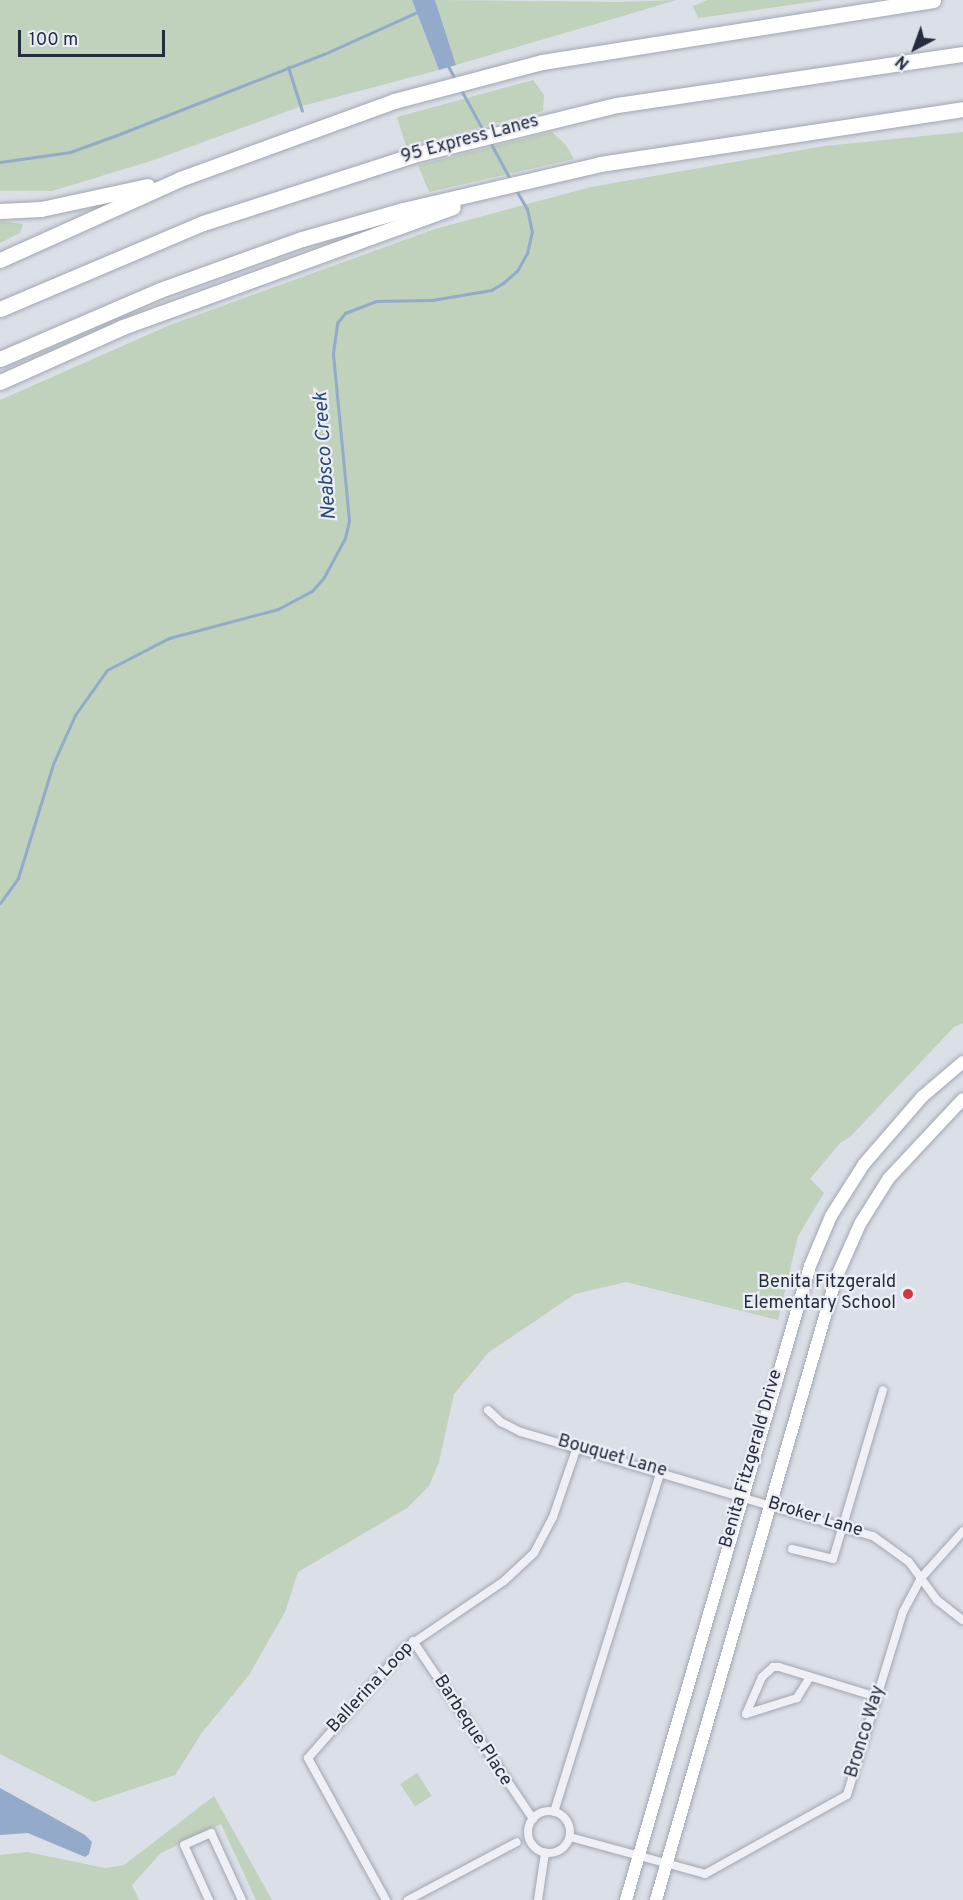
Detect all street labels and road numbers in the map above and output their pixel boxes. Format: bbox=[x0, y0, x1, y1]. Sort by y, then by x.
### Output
street label: 95 Express Lanes bbox=[399, 111, 541, 169]
street label: Benita Fitzgerald Drive bbox=[716, 1367, 788, 1551]
street label: Bouquet Lane bbox=[555, 1431, 669, 1483]
street label: Broker Lane bbox=[765, 1493, 865, 1543]
street label: Ballerina Loop bbox=[323, 1638, 419, 1738]
street label: Barbeque Place bbox=[428, 1672, 516, 1790]
street label: Bronco Way bbox=[842, 1683, 890, 1781]

